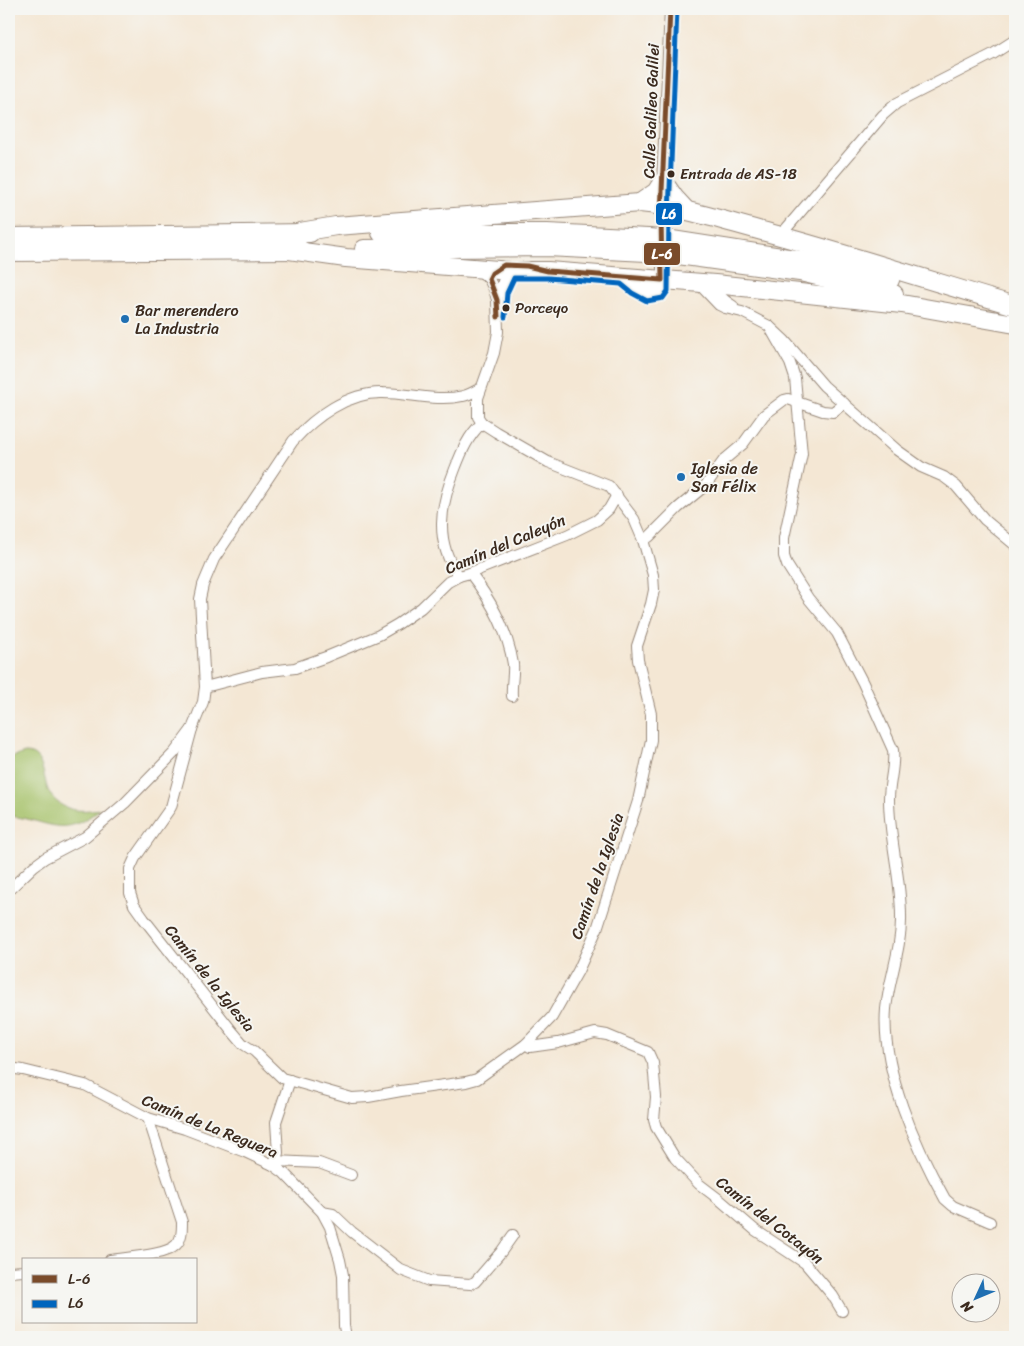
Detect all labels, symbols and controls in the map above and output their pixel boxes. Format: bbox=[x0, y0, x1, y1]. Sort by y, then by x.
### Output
street label: Calle Galileo Galilei bbox=[634, 42, 668, 179]
place label: Entrada de AS-18 bbox=[680, 161, 797, 187]
marker: Entrada de AS-18 bbox=[666, 169, 676, 179]
line badge: L6 bbox=[655, 202, 683, 226]
text: L6 bbox=[662, 202, 676, 227]
line badge: L-6 bbox=[643, 242, 681, 266]
text: L-6 bbox=[652, 242, 673, 267]
place label: Porceyo bbox=[515, 295, 569, 321]
place label: Bar merendero La Industria bbox=[135, 296, 239, 343]
marker: Porceyo bbox=[501, 303, 511, 313]
marker: Bar merendero La Industria bbox=[119, 313, 131, 325]
place label: Iglesia de San Félix bbox=[690, 454, 758, 501]
marker: Iglesia de San Félix bbox=[675, 471, 687, 483]
street label: Camín del Caleyón bbox=[440, 505, 570, 582]
street label: Camín de la Iglesia bbox=[562, 809, 632, 943]
street label: Camín de la Iglesia bbox=[157, 918, 263, 1038]
street label: Camín de La Reguera bbox=[137, 1085, 283, 1167]
street label: Camín del Cotayón bbox=[710, 1168, 831, 1272]
legend bbox=[22, 1258, 198, 1324]
text: L-6 bbox=[68, 1266, 90, 1292]
north arrow bbox=[952, 1274, 1002, 1324]
text: L6 bbox=[68, 1290, 83, 1316]
text: N bbox=[954, 1294, 980, 1320]

